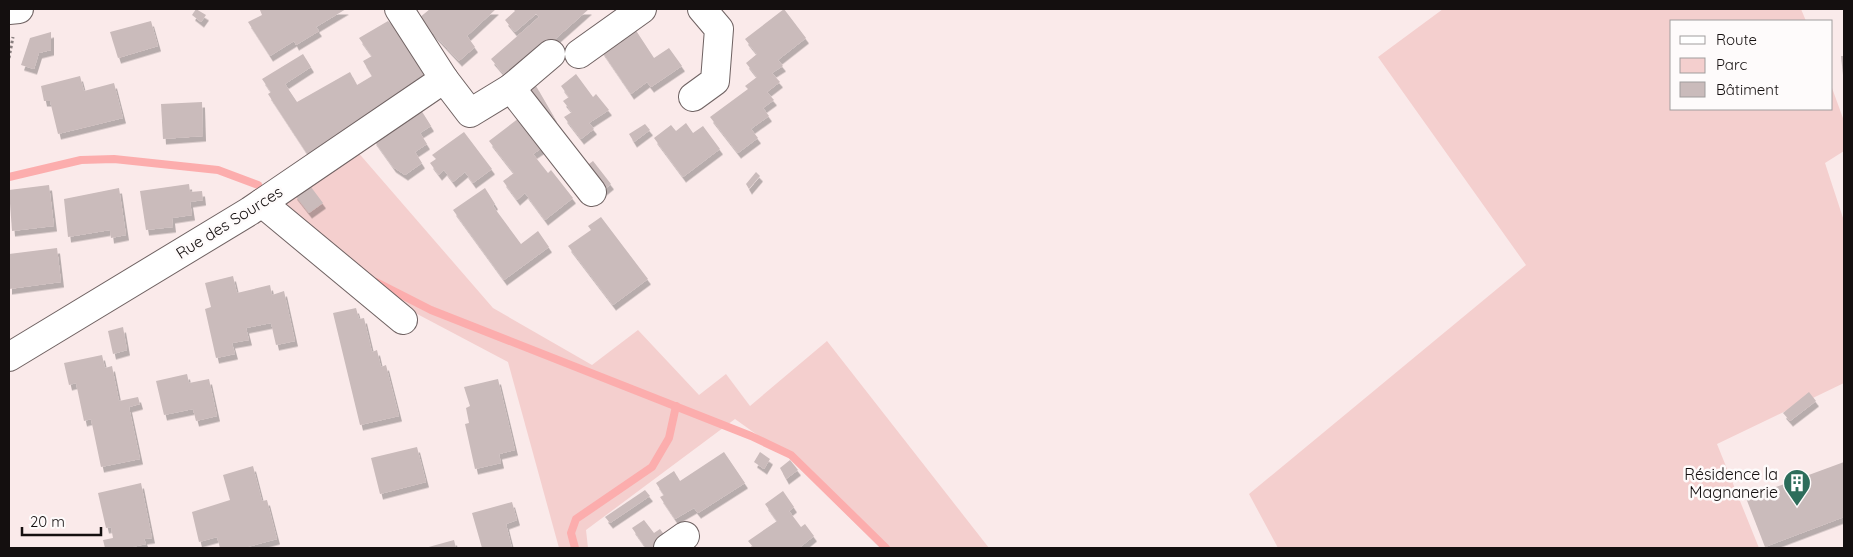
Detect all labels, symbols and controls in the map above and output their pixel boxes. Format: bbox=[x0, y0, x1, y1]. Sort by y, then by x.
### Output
legend bbox=[1670, 20, 1833, 110]
text: Route bbox=[1716, 30, 1757, 49]
text: Parc bbox=[1716, 55, 1747, 74]
text: Bâtiment bbox=[1716, 80, 1779, 99]
street label: Rue des Sources bbox=[172, 181, 286, 263]
place label: Résidence la Magnanerie bbox=[1684, 464, 1778, 502]
building icon: Résidence la Magnanerie bbox=[1782, 468, 1812, 507]
scale bar bbox=[22, 504, 101, 536]
text: 20 m bbox=[30, 512, 65, 531]

